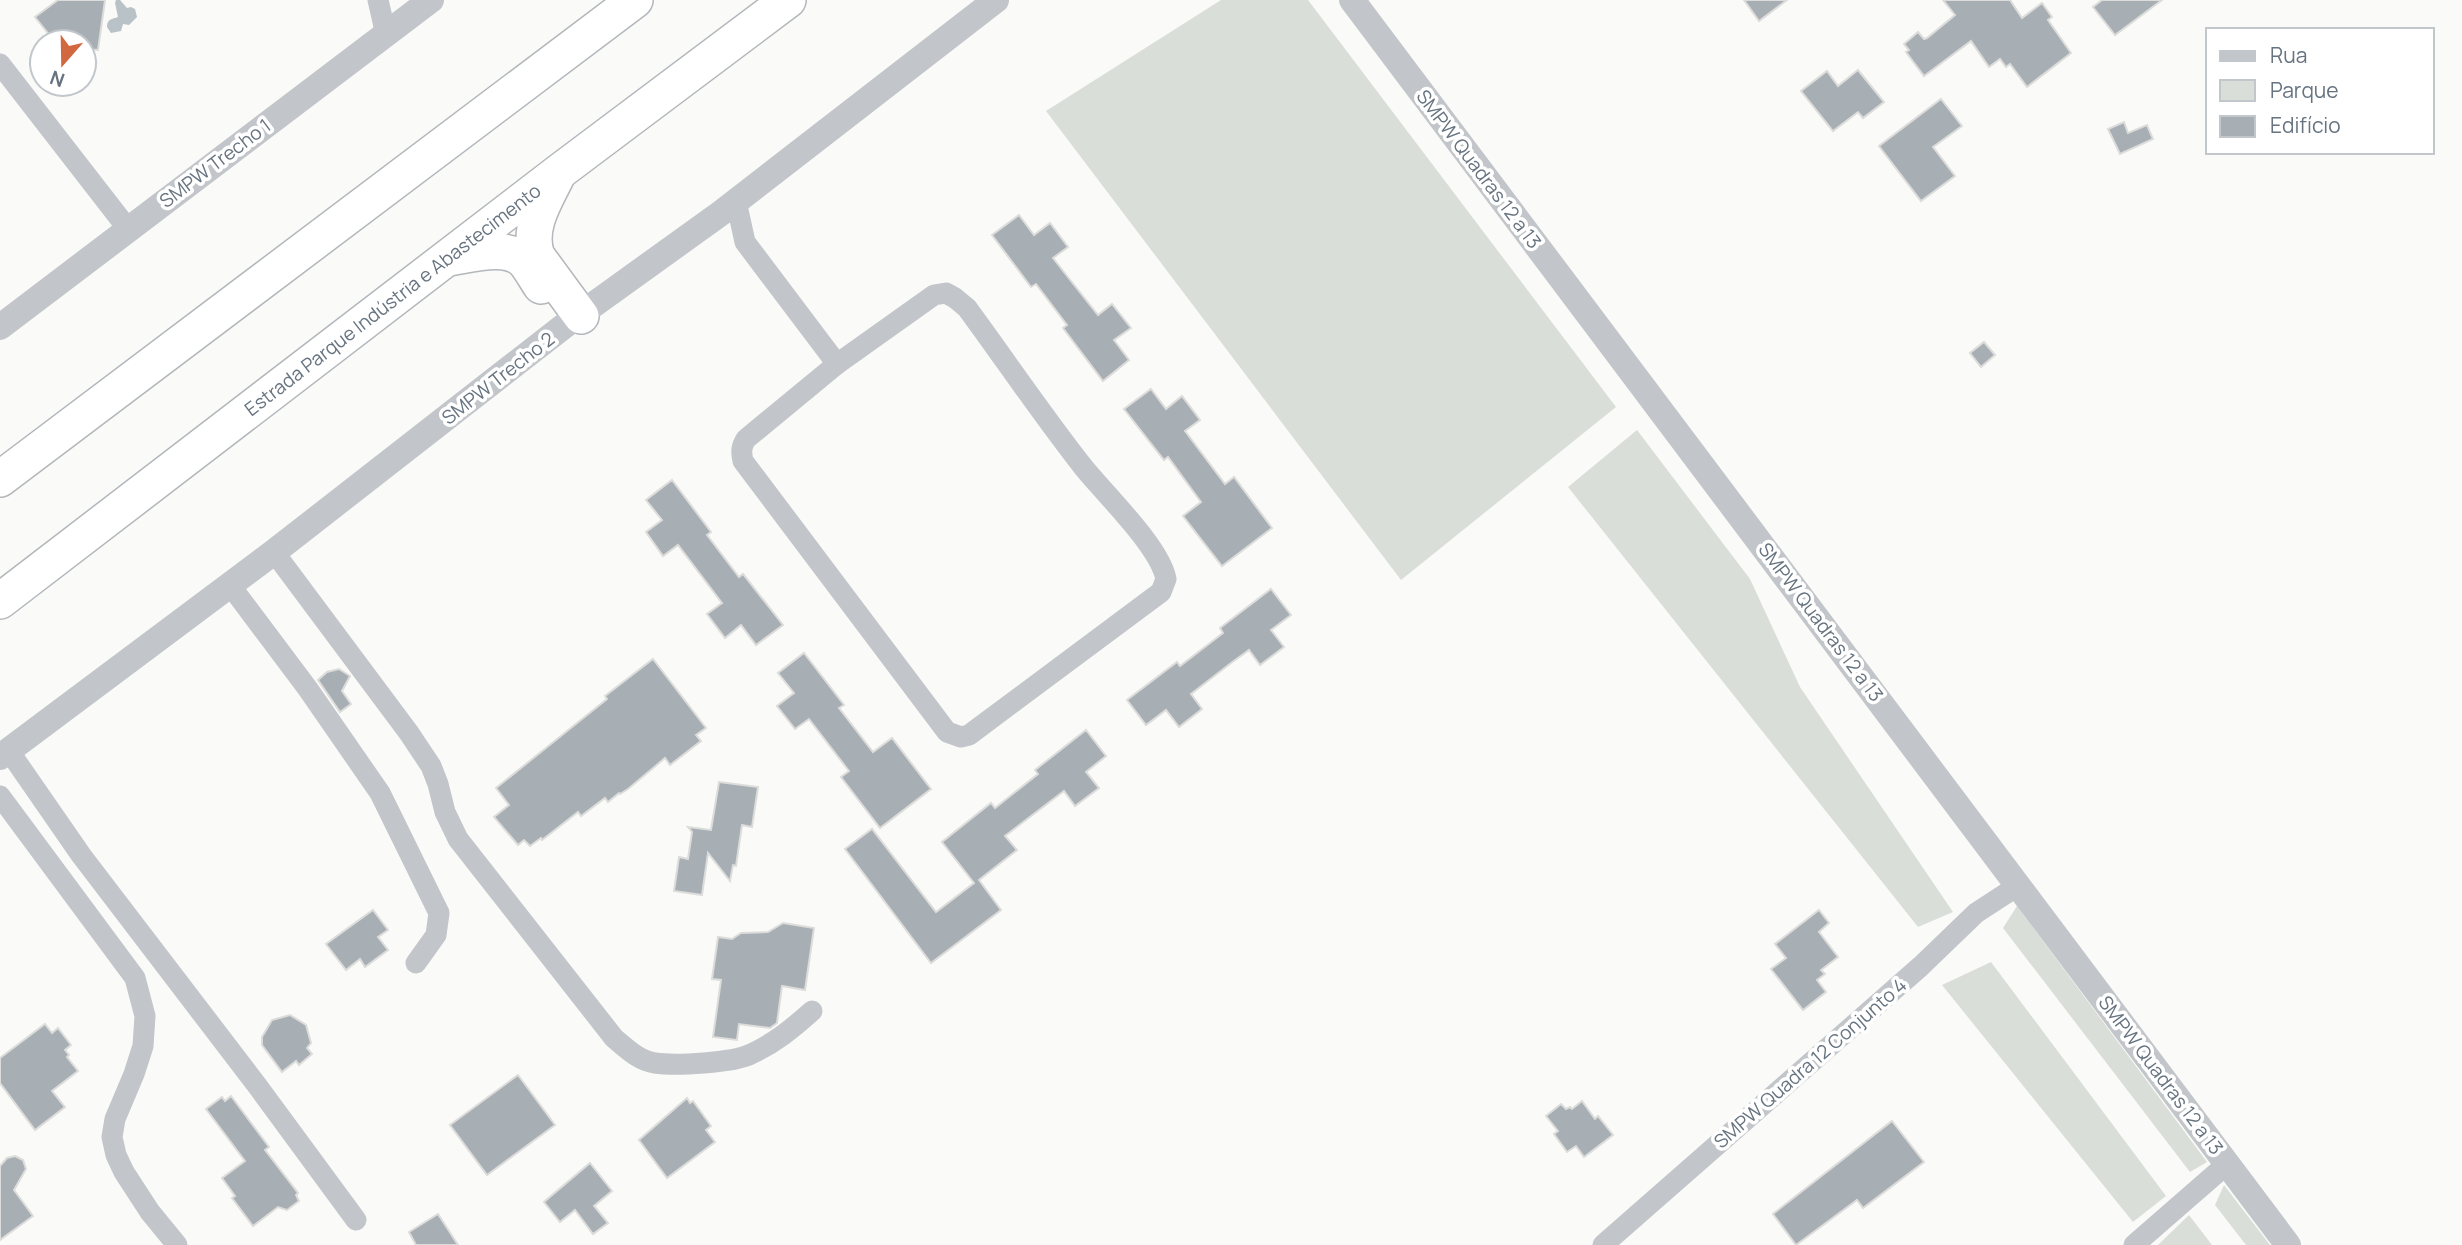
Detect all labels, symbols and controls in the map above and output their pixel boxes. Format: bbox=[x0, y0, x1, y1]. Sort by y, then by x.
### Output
north arrow bbox=[28, 28, 98, 98]
legend bbox=[2206, 28, 2434, 154]
text: Rua bbox=[2270, 41, 2307, 69]
text: N bbox=[46, 64, 68, 94]
text: Parque bbox=[2270, 76, 2339, 104]
street label: SMPW Quadras 12 a 13 bbox=[1411, 84, 1547, 254]
text: Edifício bbox=[2270, 111, 2341, 139]
street label: SMPW Trecho 1 bbox=[154, 113, 276, 213]
street label: Estrada Parque Indústria e Abastecimento bbox=[239, 178, 546, 422]
street label: SMPW Trecho 2 bbox=[436, 326, 560, 430]
street label: SMPW Quadras 12 a 13 bbox=[1753, 537, 1889, 707]
street label: SMPW Quadra 12 Conjunto 4 bbox=[1708, 972, 1912, 1154]
street label: SMPW Quadras 12 a 13 bbox=[2093, 990, 2229, 1160]

